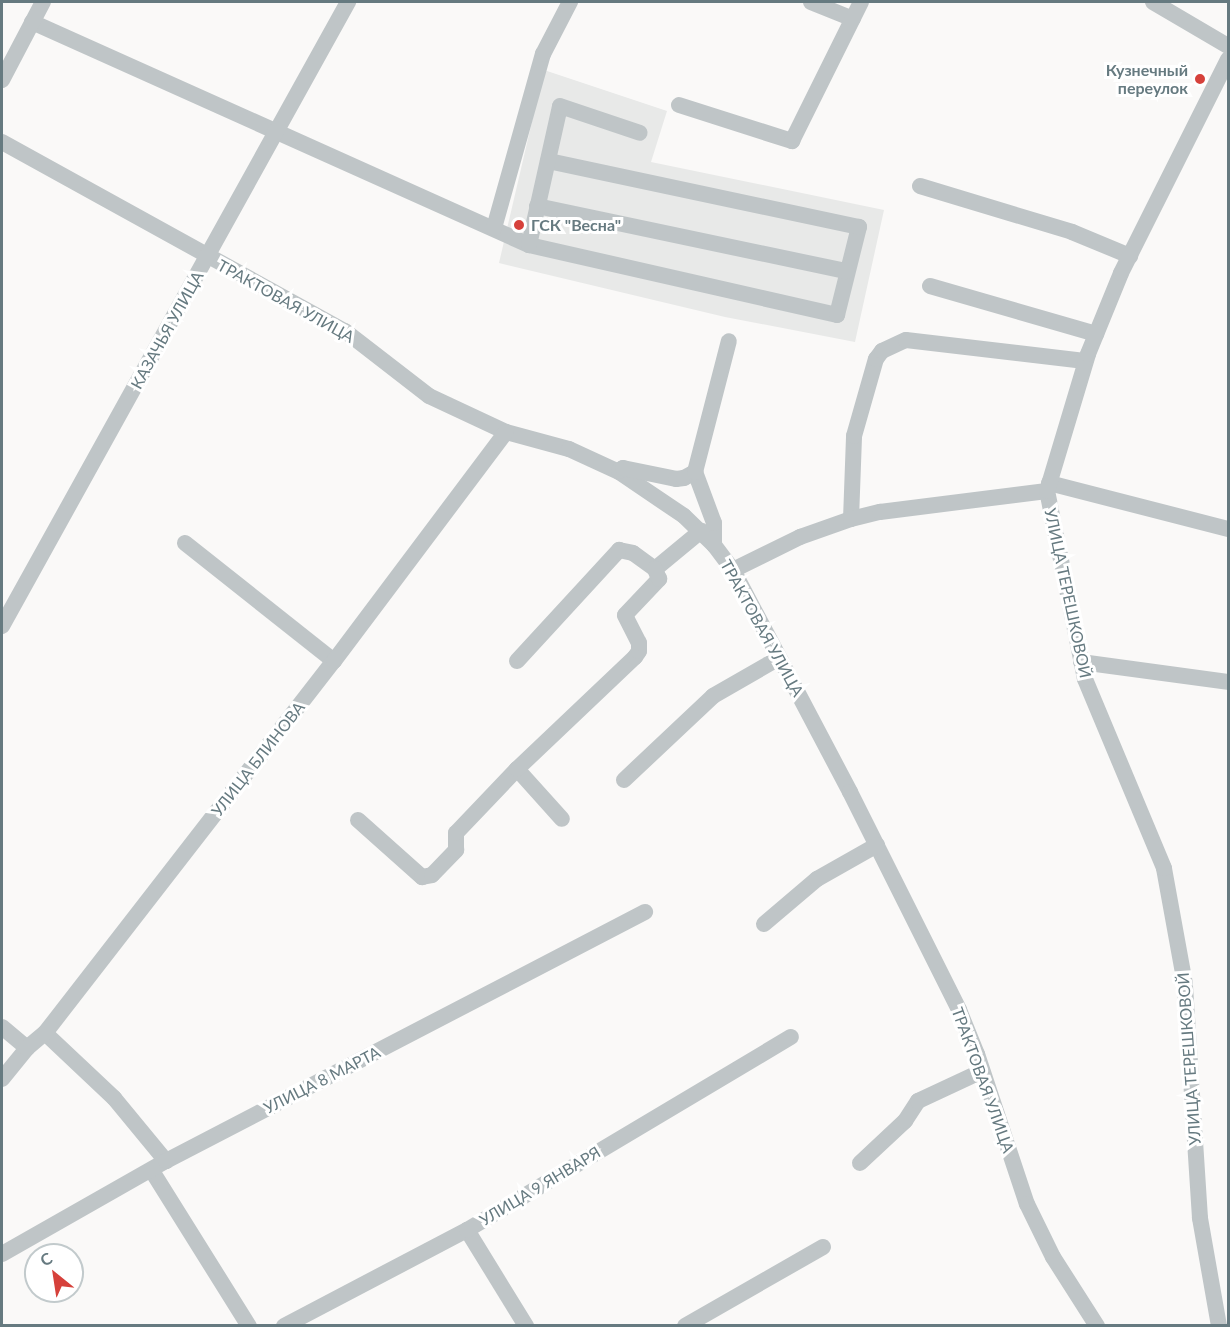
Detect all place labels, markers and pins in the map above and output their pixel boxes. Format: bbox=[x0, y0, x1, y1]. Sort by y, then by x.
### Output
place label: Кузнечный переулок bbox=[1106, 60, 1188, 98]
marker: Кузнечный переулок bbox=[1193, 72, 1207, 86]
place label: ГСК "Весна" bbox=[531, 215, 621, 235]
marker: ГСК "Весна" bbox=[512, 218, 526, 232]

